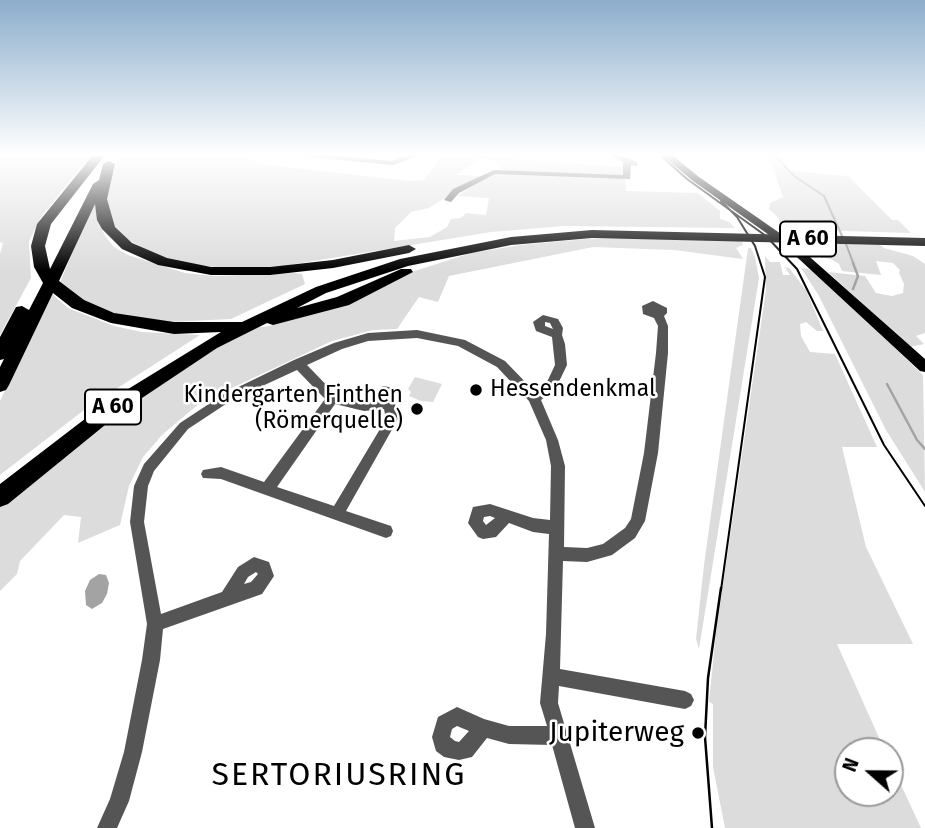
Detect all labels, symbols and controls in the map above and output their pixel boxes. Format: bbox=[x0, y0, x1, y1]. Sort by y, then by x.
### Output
road number: A 60 bbox=[780, 222, 836, 256]
place label: Hessendenkmal bbox=[490, 376, 656, 404]
place label: Kindergarten Finthen (Römerquelle) bbox=[183, 382, 403, 436]
marker: Hessendenkmal bbox=[468, 382, 484, 398]
road number: A 60 bbox=[85, 390, 141, 424]
marker: Kindergarten Finthen (Römerquelle) bbox=[409, 401, 425, 417]
place label: Jupiterweg bbox=[549, 716, 684, 750]
marker: Jupiterweg bbox=[690, 725, 706, 741]
north arrow bbox=[834, 737, 904, 807]
text: N bbox=[838, 755, 864, 775]
district label: SERTORIUSRING bbox=[213, 757, 465, 795]

